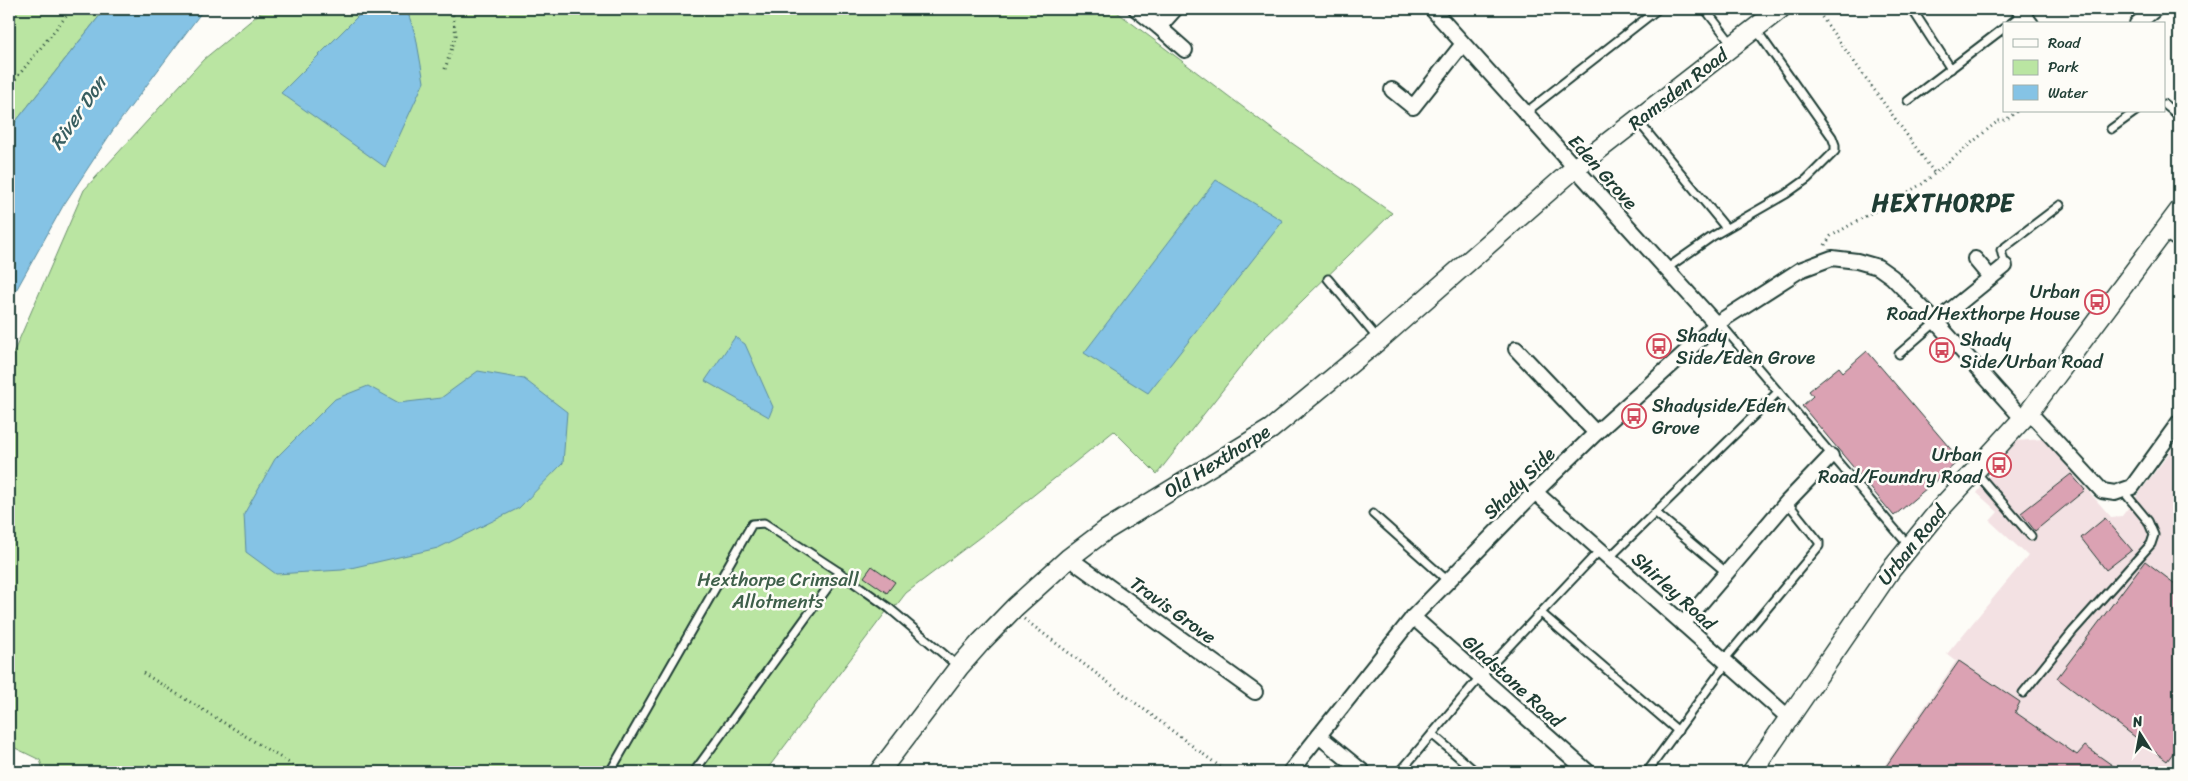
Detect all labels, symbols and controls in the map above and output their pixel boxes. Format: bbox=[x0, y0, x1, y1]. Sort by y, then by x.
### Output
legend bbox=[2003, 22, 2166, 112]
text: Road bbox=[2048, 30, 2081, 56]
street label: Ramsden Road bbox=[1621, 38, 1736, 139]
text: Park bbox=[2048, 54, 2079, 80]
water label: River Don bbox=[40, 67, 117, 157]
text: Water bbox=[2048, 80, 2088, 106]
street label: Eden Grove bbox=[1560, 126, 1646, 218]
district label: HEXTHORPE bbox=[1872, 182, 2015, 224]
place label: Urban Road/Hexthorpe House bbox=[1887, 275, 2080, 330]
bus stop icon: Urban Road/Hexthorpe House bbox=[2084, 289, 2110, 315]
place label: Shady Side/Eden Grove bbox=[1676, 319, 1815, 374]
place label: Shady Side/Urban Road bbox=[1960, 323, 2104, 378]
bus stop icon: Shady Side/Eden Grove bbox=[1646, 333, 1672, 359]
bus stop icon: Shady Side/Urban Road bbox=[1929, 337, 1955, 363]
place label: Shadyside/Eden Grove bbox=[1652, 389, 1786, 444]
bus stop icon: Shadyside/Eden Grove bbox=[1621, 403, 1647, 429]
street label: Old Hexthorpe bbox=[1157, 415, 1277, 507]
place label: Urban Road/Foundry Road bbox=[1818, 438, 1983, 493]
street label: Shady Side bbox=[1475, 439, 1563, 527]
bus stop icon: Urban Road/Foundry Road bbox=[1986, 452, 2012, 478]
street label: Urban Road bbox=[1869, 496, 1956, 593]
street label: Shirley Road bbox=[1624, 543, 1725, 639]
park label: Hexthorpe Crimsall Allotments bbox=[697, 563, 859, 618]
street label: Travis Grove bbox=[1123, 567, 1224, 653]
street label: Gladstone Road bbox=[1455, 626, 1573, 737]
north arrow bbox=[2116, 708, 2166, 758]
text: N bbox=[2129, 708, 2145, 735]

